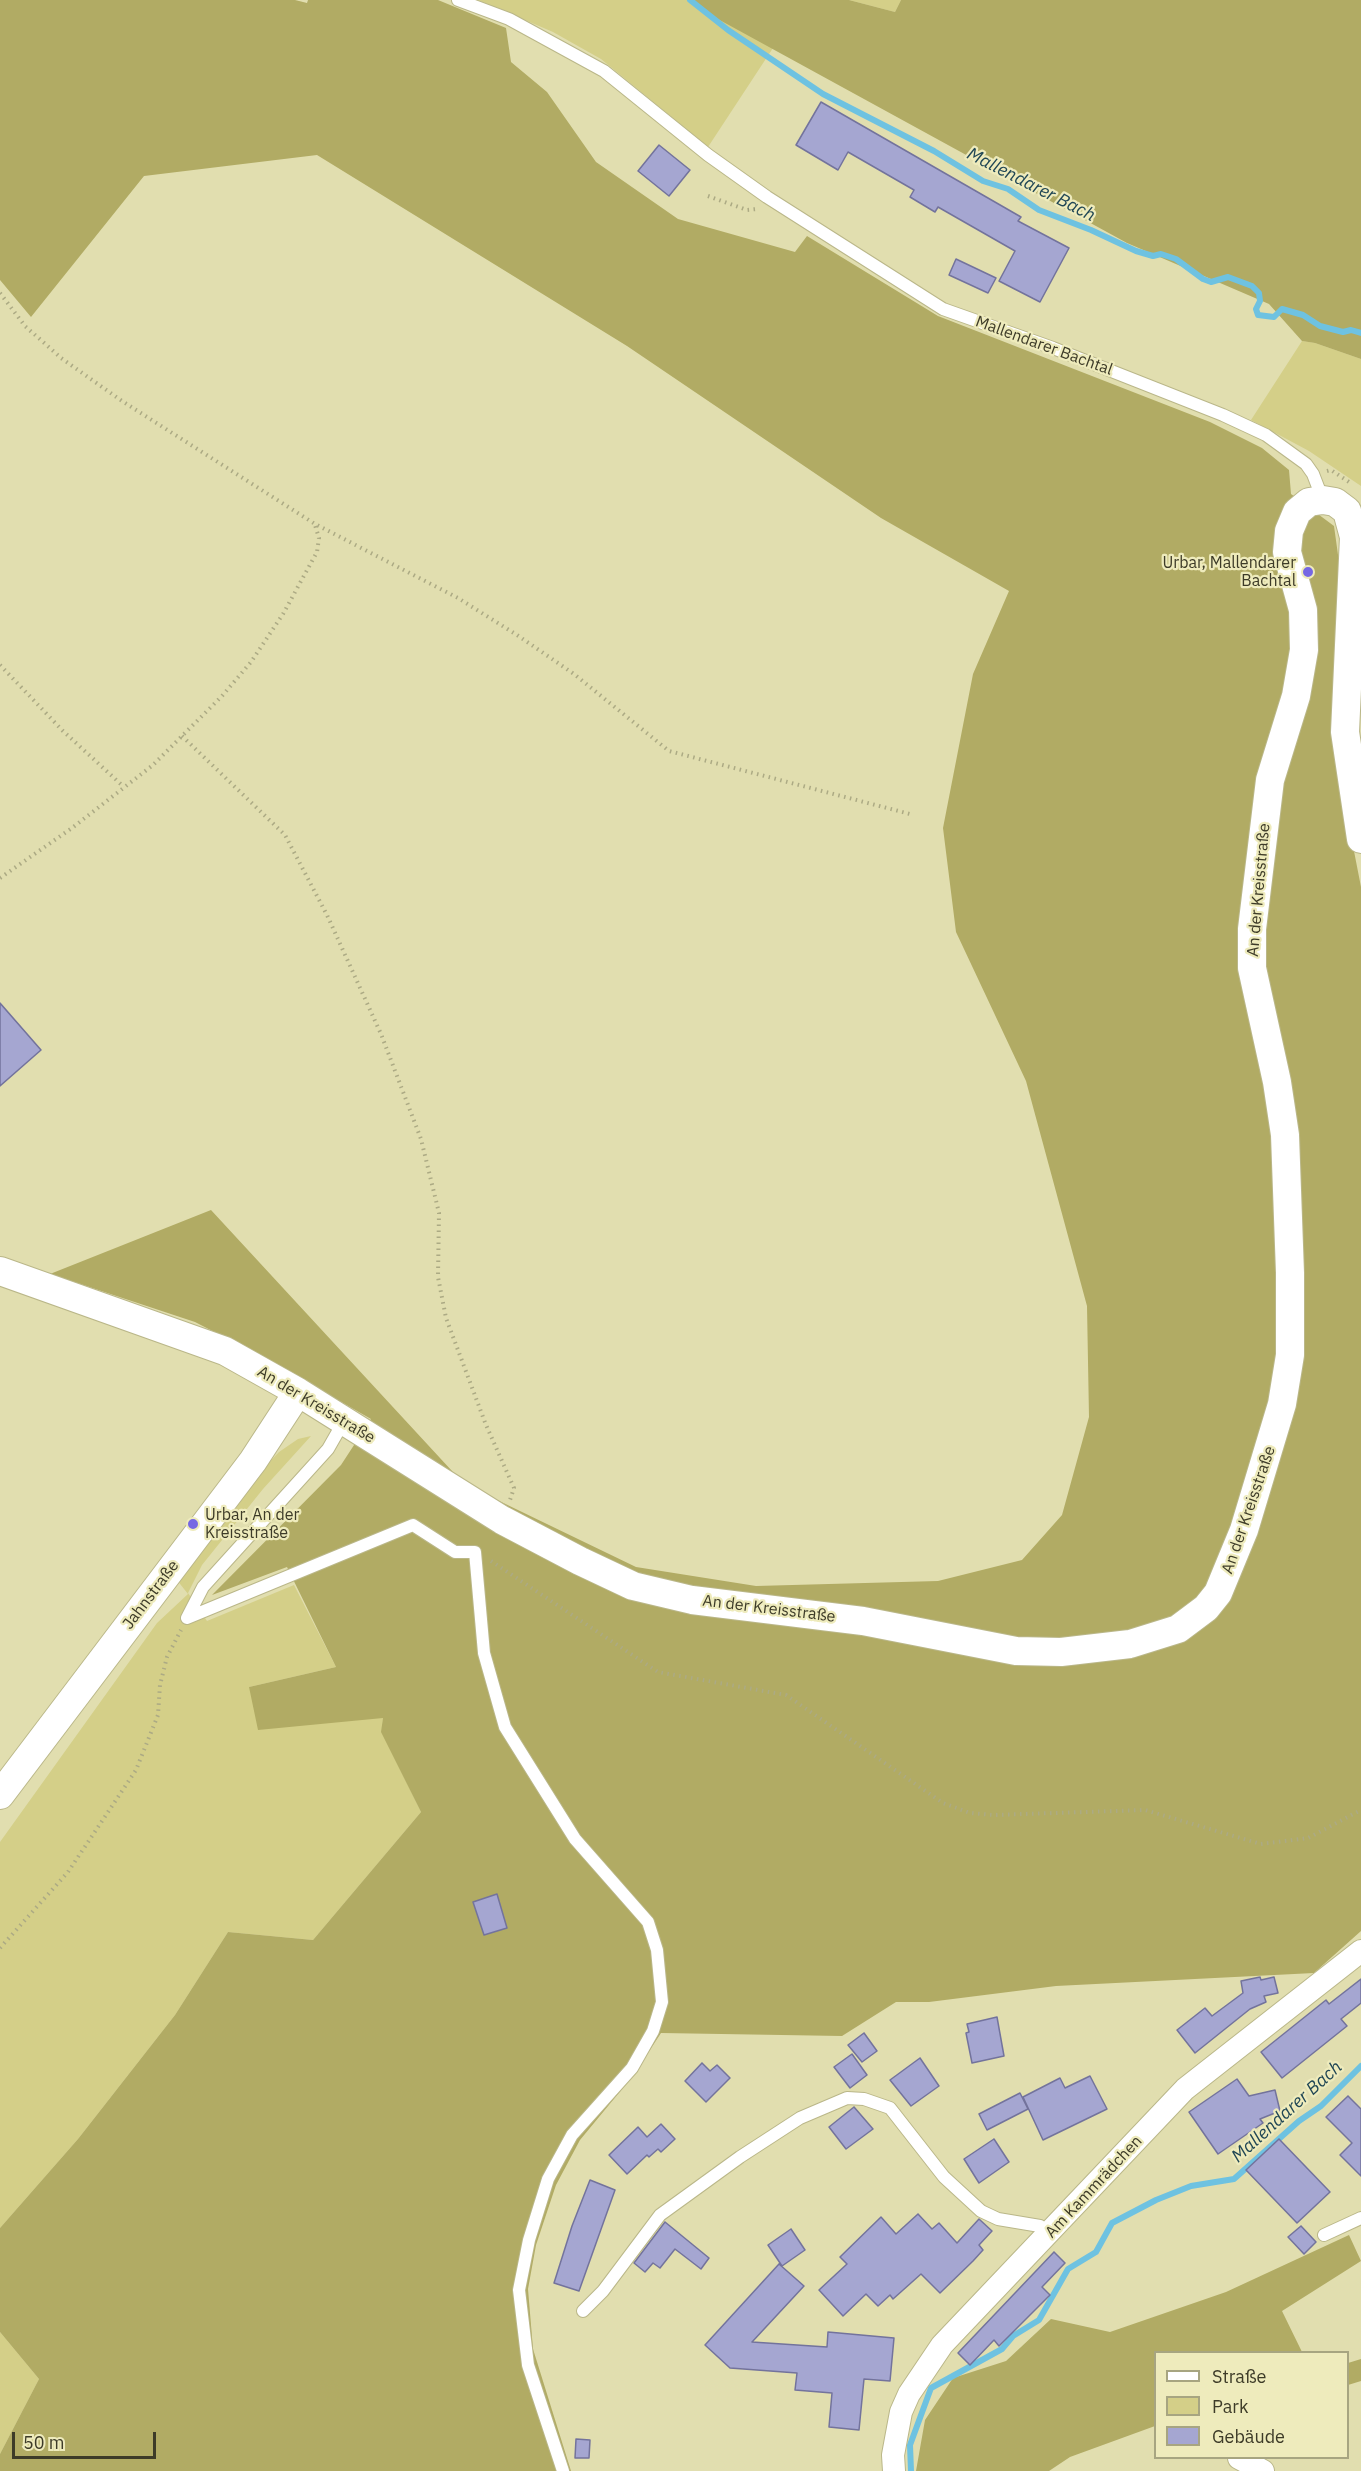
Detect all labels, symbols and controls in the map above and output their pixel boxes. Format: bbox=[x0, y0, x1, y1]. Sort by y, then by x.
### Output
water label: Mallendarer Bach bbox=[963, 143, 1099, 227]
street label: Mallendarer Bachtal bbox=[973, 312, 1115, 380]
place label: Urbar, Mallendarer Bachtal bbox=[1162, 553, 1296, 591]
marker: Urbar, Mallendarer Bachtal bbox=[1301, 565, 1315, 579]
street label: An der Kreisstraße bbox=[1244, 823, 1274, 957]
street label: An der Kreisstraße bbox=[254, 1362, 378, 1448]
street label: An der Kreisstraße bbox=[1218, 1444, 1280, 1576]
place label: Urbar, An der Kreisstraße bbox=[205, 1505, 299, 1543]
marker: Urbar, An der Kreisstraße bbox=[186, 1517, 200, 1531]
street label: Jahnstraße bbox=[119, 1557, 183, 1633]
street label: An der Kreisstraße bbox=[701, 1591, 837, 1627]
water label: Mallendarer Bach bbox=[1227, 2057, 1347, 2167]
street label: Am Kammrädchen bbox=[1042, 2132, 1146, 2242]
legend bbox=[1154, 2351, 1349, 2459]
text: Straße bbox=[1212, 2365, 1266, 2388]
text: Park bbox=[1212, 2395, 1248, 2418]
scale bar bbox=[15, 2420, 159, 2458]
text: Gebäude bbox=[1212, 2425, 1285, 2448]
text: 50 m bbox=[23, 2431, 65, 2454]

